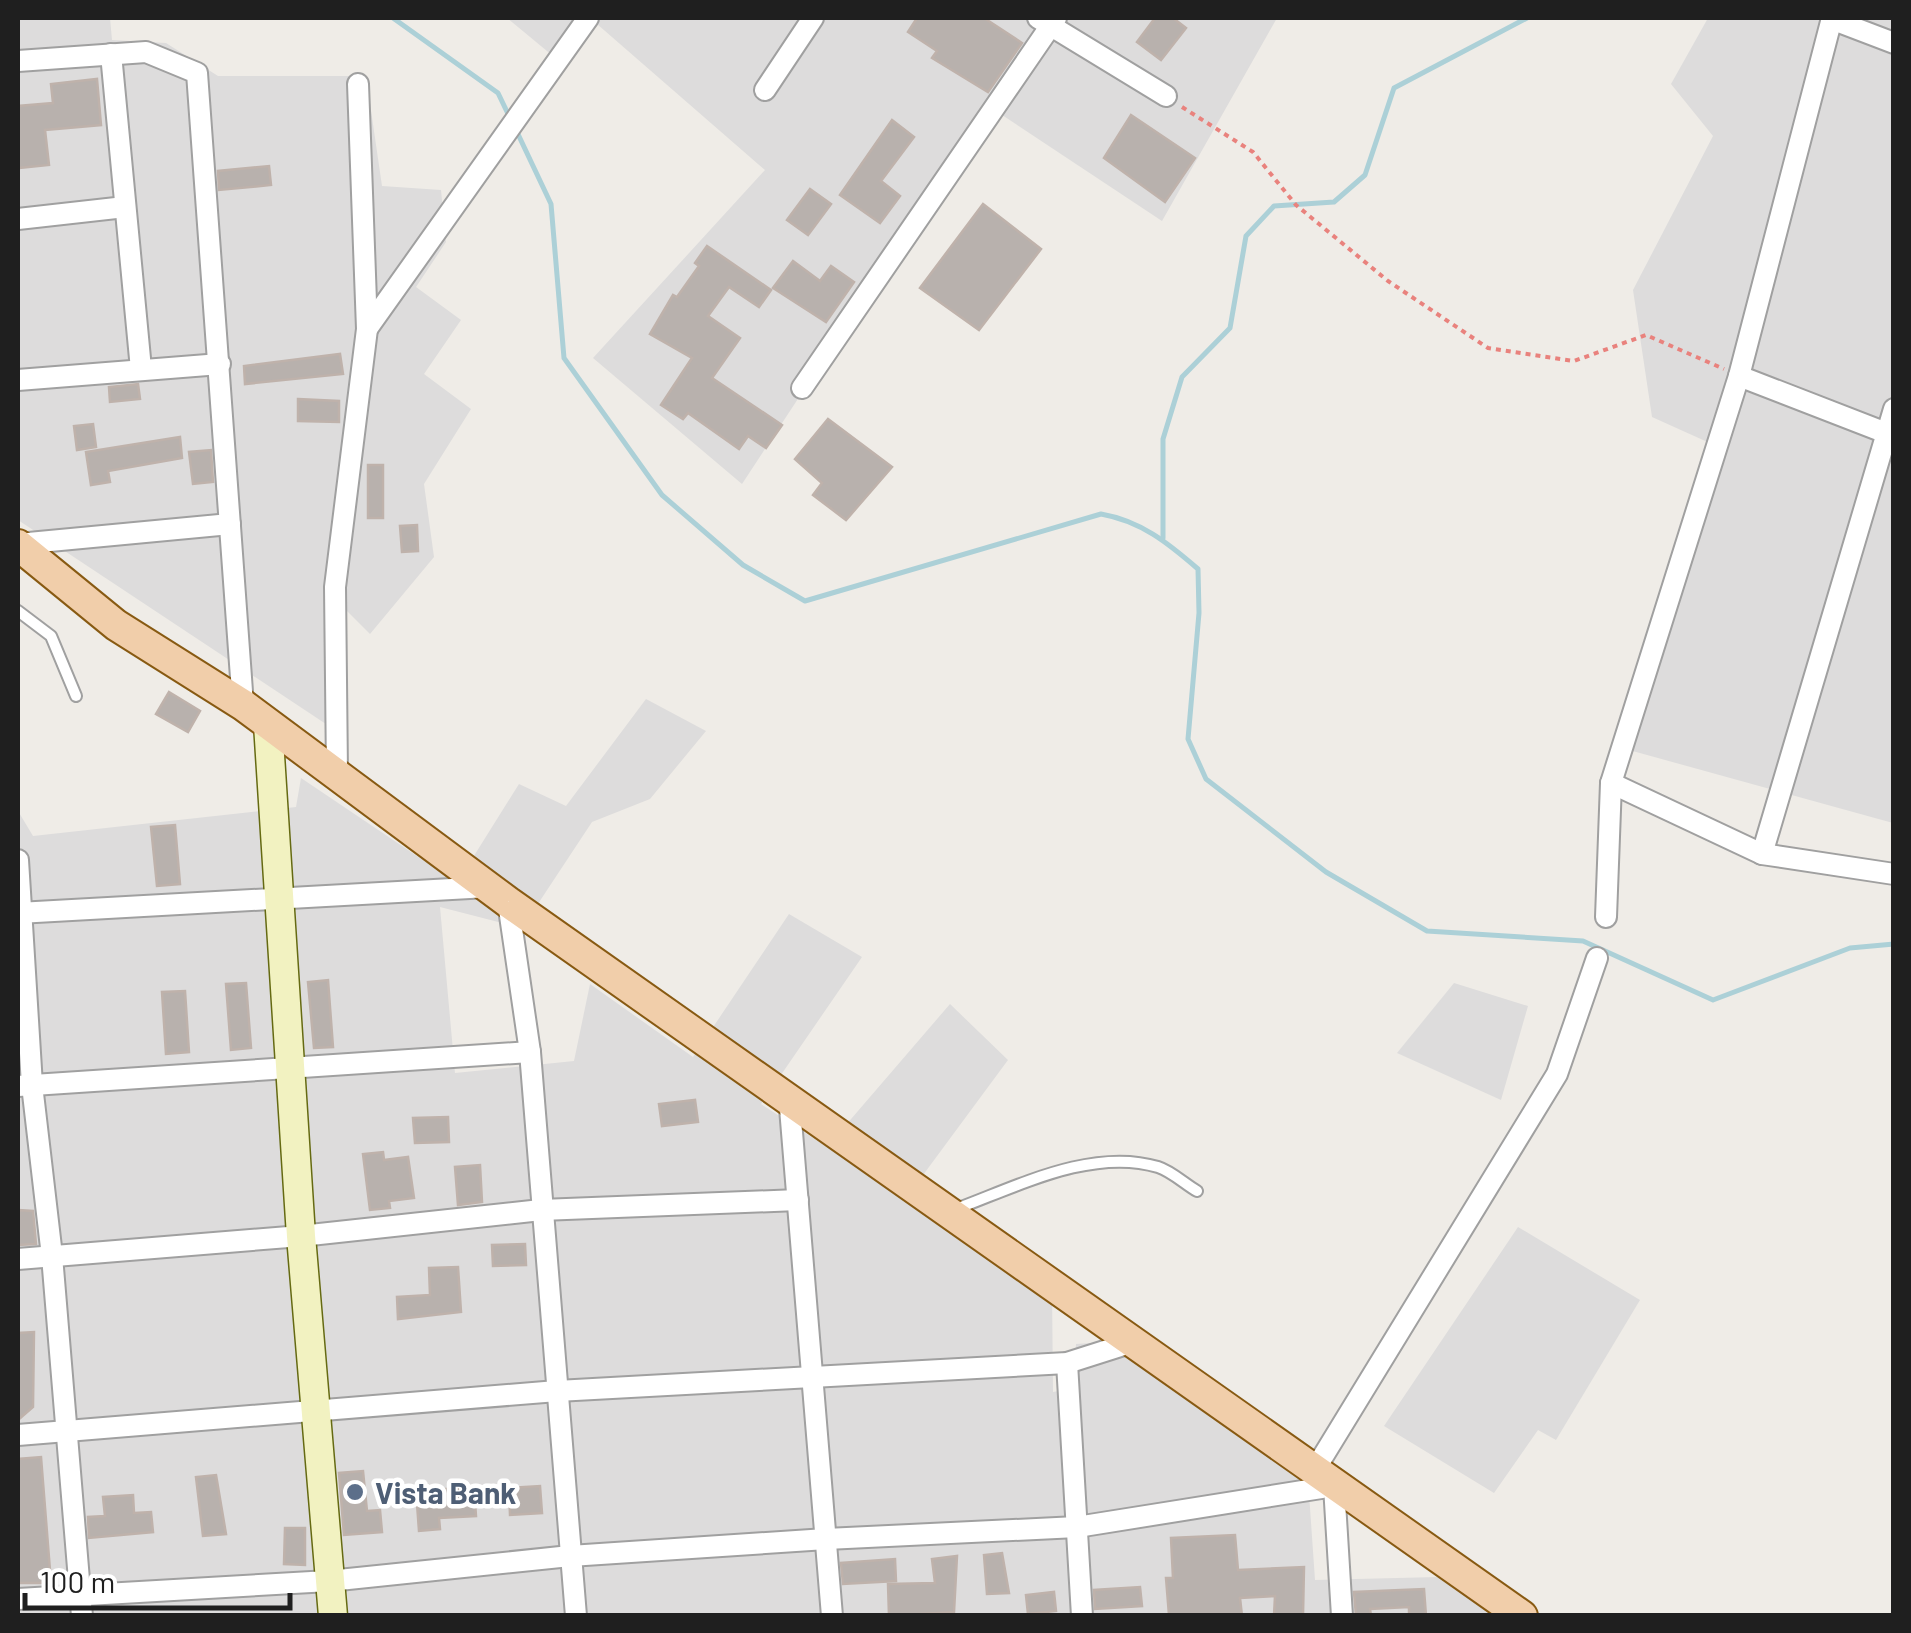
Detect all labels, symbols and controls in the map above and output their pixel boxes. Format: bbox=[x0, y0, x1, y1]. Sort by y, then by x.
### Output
place label: Vista Bank bbox=[375, 1474, 516, 1510]
marker: Vista Bank bbox=[344, 1481, 366, 1503]
scale bar bbox=[25, 1548, 290, 1610]
text: 100 m bbox=[40, 1563, 115, 1599]

